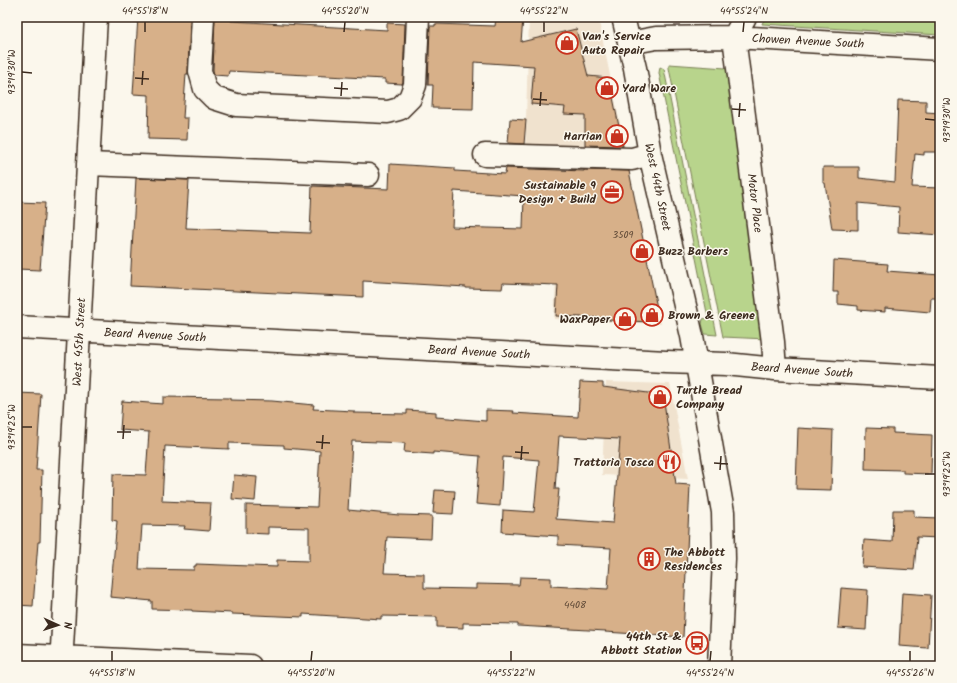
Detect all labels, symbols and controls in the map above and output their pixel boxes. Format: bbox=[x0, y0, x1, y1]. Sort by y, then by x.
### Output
text: 44°55'18"N bbox=[122, 3, 168, 19]
text: 44°55'20"N bbox=[321, 3, 369, 19]
text: 44°55'22"N bbox=[520, 3, 568, 19]
text: 44°55'24"N bbox=[720, 3, 768, 19]
place label: Van's Service Auto Repair bbox=[582, 27, 651, 60]
street label: Chowen Avenue South bbox=[751, 29, 865, 54]
shop icon: Van's Service Auto Repair bbox=[554, 30, 580, 56]
text: 93°19'30"W bbox=[4, 49, 20, 95]
shop icon: Yard Ware bbox=[594, 75, 620, 101]
place label: Yard Ware bbox=[622, 79, 676, 98]
text: 93°19'30"W bbox=[939, 97, 955, 143]
shop icon: Harrian bbox=[604, 123, 630, 149]
place label: Harrian bbox=[563, 127, 602, 146]
street label: West 44th Street bbox=[639, 142, 676, 233]
street label: Motor Place bbox=[741, 172, 768, 234]
place label: Sustainable 9 Design + Build bbox=[518, 176, 597, 209]
office icon: Sustainable 9 Design + Build bbox=[599, 179, 625, 205]
house number: 3509 bbox=[613, 227, 634, 243]
shop icon: Buzz Barbers bbox=[629, 238, 655, 264]
place label: Buzz Barbers bbox=[658, 242, 728, 261]
street label: West 45th Street bbox=[68, 297, 91, 387]
shop icon: Brown & Greene bbox=[639, 302, 665, 328]
shop icon: WaxPaper bbox=[612, 306, 638, 332]
place label: Brown & Greene bbox=[668, 306, 755, 325]
place label: WaxPaper bbox=[559, 310, 611, 329]
street label: Beard Avenue South bbox=[103, 323, 207, 348]
street label: Beard Avenue South bbox=[427, 340, 531, 365]
street label: Beard Avenue South bbox=[750, 357, 854, 384]
place label: Turtle Bread Company bbox=[676, 381, 743, 414]
shop icon: Turtle Bread Company bbox=[647, 384, 673, 410]
text: 93°19'25"W bbox=[4, 404, 20, 450]
restaurant icon: Trattoria Tosca bbox=[656, 449, 682, 475]
text: 93°19'25"W bbox=[939, 451, 955, 497]
place label: Trattoria Tosca bbox=[573, 453, 654, 472]
place label: The Abbott Residences bbox=[664, 543, 726, 576]
building icon: The Abbott Residences bbox=[636, 546, 662, 572]
house number: 4408 bbox=[564, 597, 587, 613]
north arrow bbox=[38, 605, 78, 645]
text: N bbox=[58, 622, 76, 629]
place label: 44th St & Abbott Station bbox=[601, 627, 682, 660]
bus stop icon: 44th St & Abbott Station bbox=[684, 630, 710, 656]
text: 44°55'18"N bbox=[89, 665, 135, 681]
text: 44°55'20"N bbox=[287, 665, 335, 681]
text: 44°55'22"N bbox=[487, 665, 535, 681]
text: 44°55'24"N bbox=[686, 665, 734, 681]
text: 44°55'26"N bbox=[886, 665, 934, 681]

